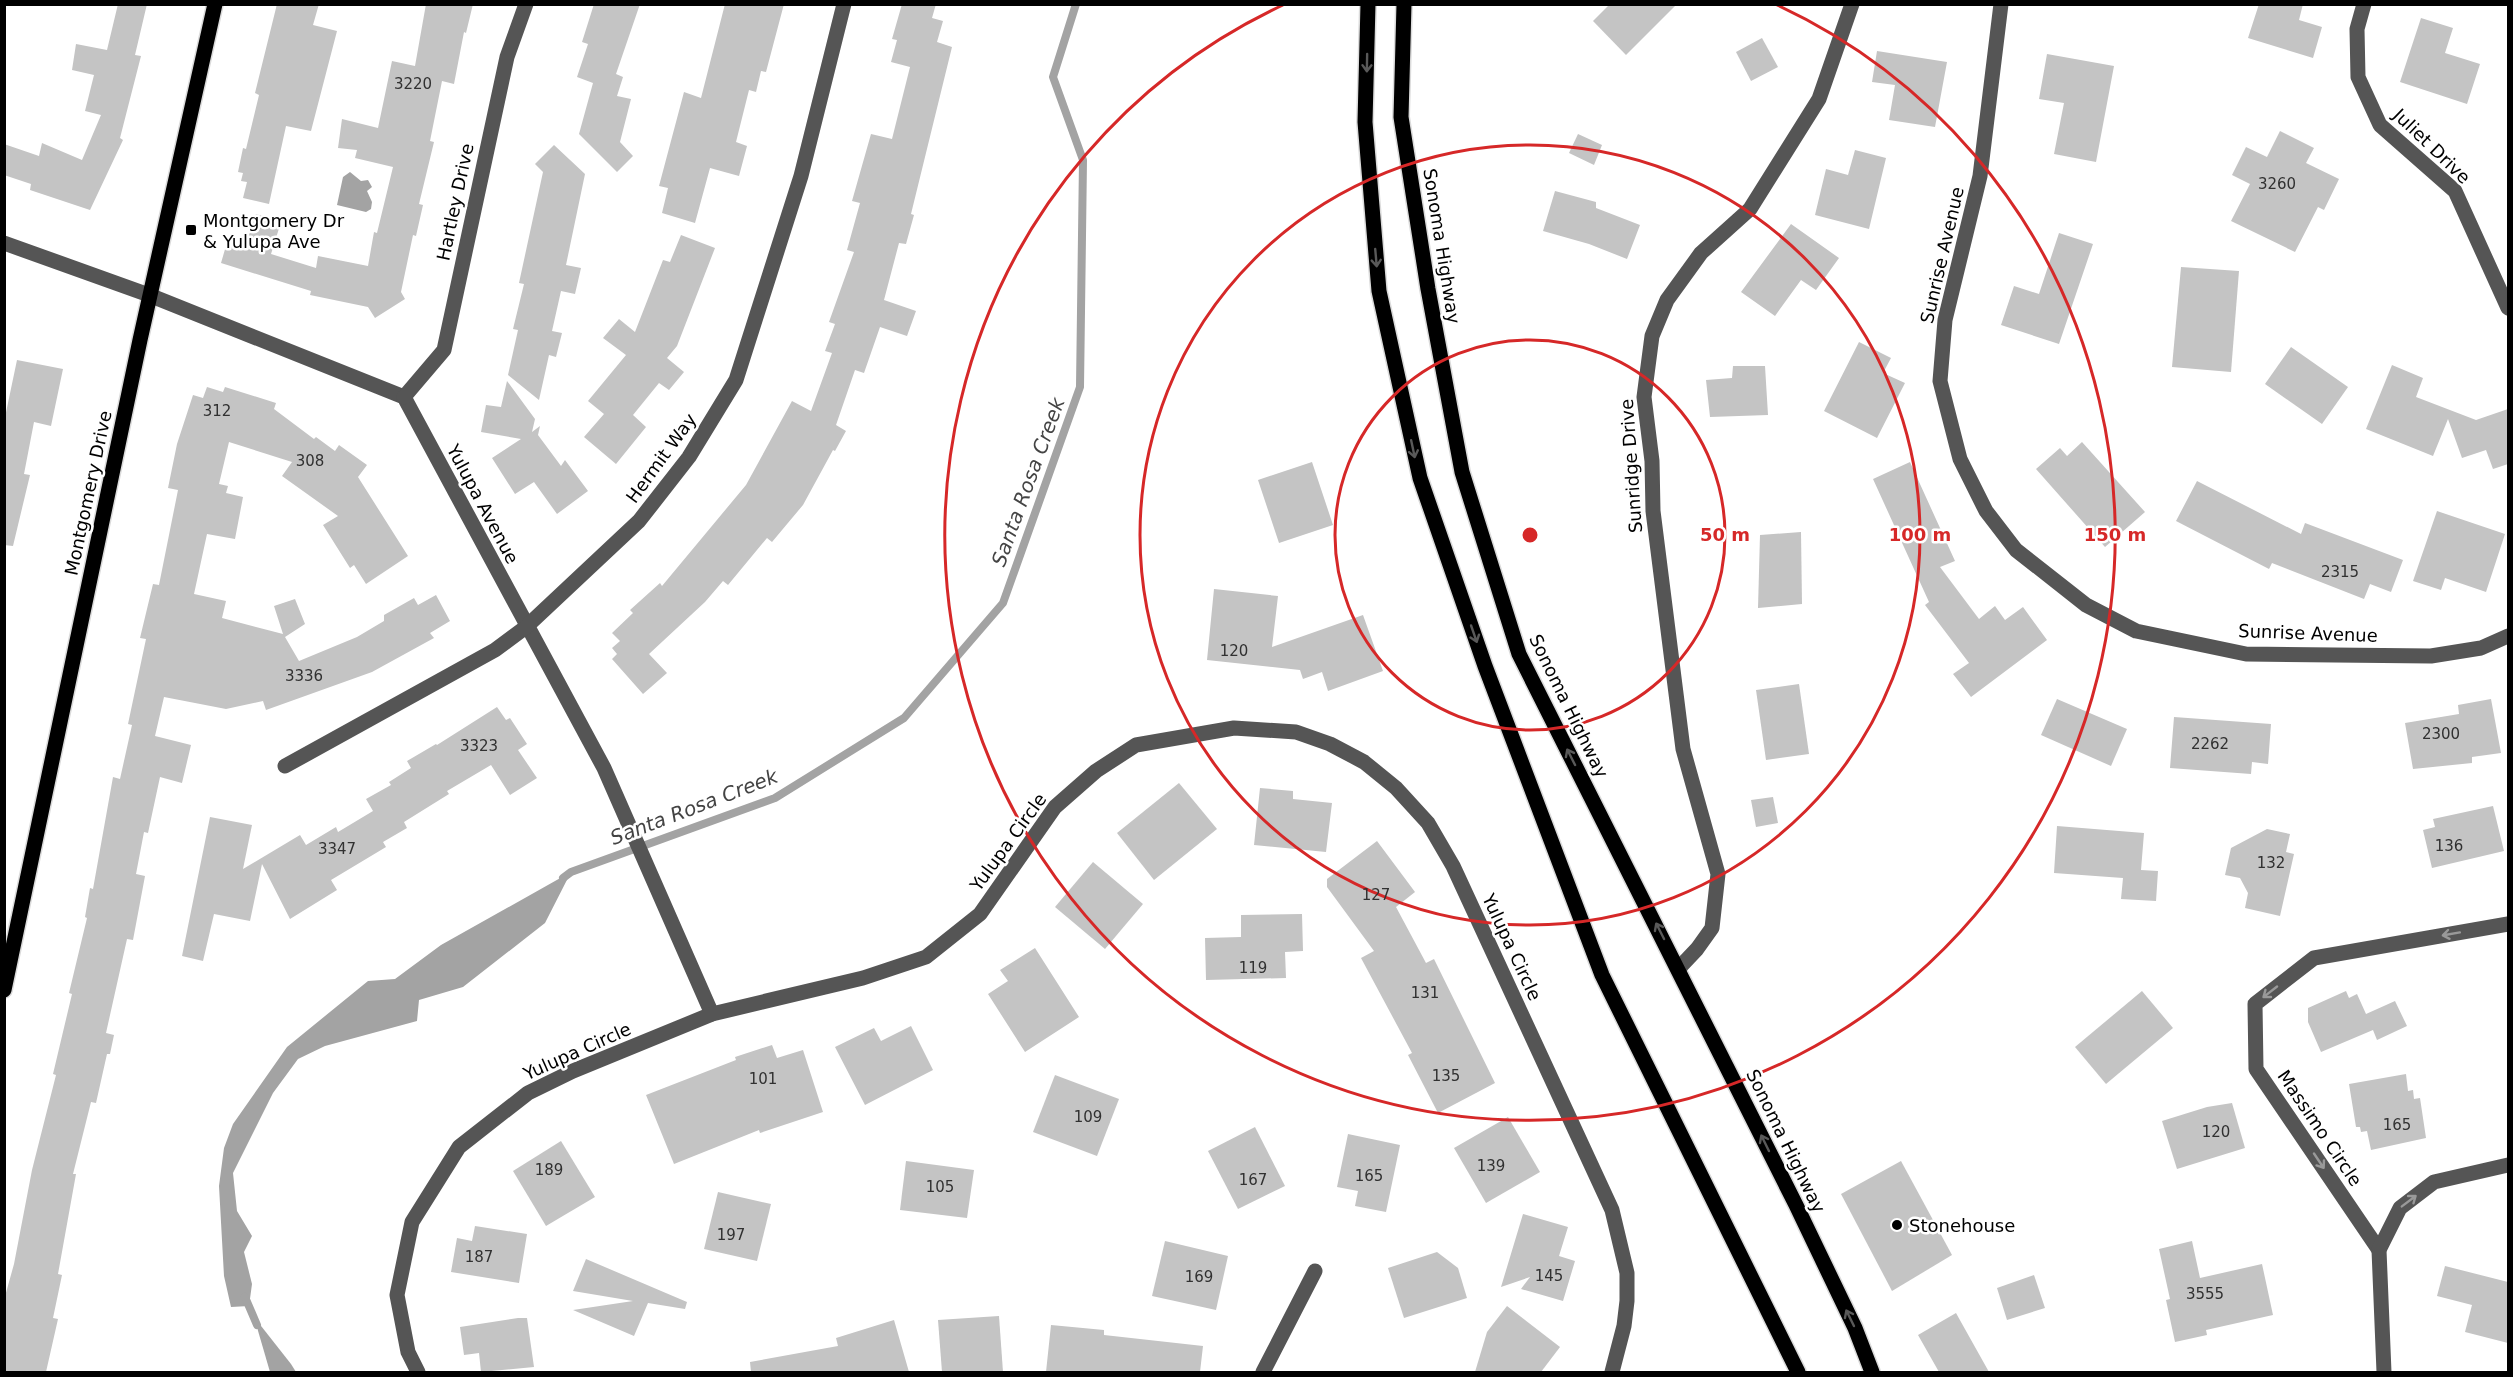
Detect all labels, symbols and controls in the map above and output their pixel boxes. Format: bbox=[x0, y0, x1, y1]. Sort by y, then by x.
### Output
one-way arrow bbox=[1361, 52, 1372, 72]
house number: 3220 bbox=[394, 75, 432, 93]
street label: Juliet Drive bbox=[2389, 104, 2475, 188]
street label: Hartley Drive bbox=[432, 141, 478, 263]
street label: Sonoma Highway bbox=[1419, 167, 1465, 325]
house number: 3260 bbox=[2258, 175, 2296, 193]
street label: Sunrise Avenue bbox=[1916, 185, 1968, 325]
place label: Montgomery Dr & Yulupa Ave bbox=[203, 210, 345, 252]
marker: Montgomery Dr & Yulupa Ave bbox=[184, 223, 198, 237]
one-way arrow bbox=[1371, 247, 1382, 267]
water label: Santa Rosa Creek bbox=[986, 393, 1070, 570]
street label: Sunridge Drive bbox=[1616, 398, 1646, 534]
house number: 312 bbox=[203, 402, 231, 420]
street label: Montgomery Drive bbox=[60, 409, 116, 577]
street label: Hermit Way bbox=[622, 409, 701, 507]
one-way arrow bbox=[1408, 438, 1419, 458]
street label: Yulupa Avenue bbox=[442, 440, 523, 567]
house number: 308 bbox=[296, 452, 324, 470]
text: 50 m bbox=[1700, 524, 1750, 545]
text: 100 m bbox=[1889, 524, 1951, 545]
text: 150 m bbox=[2084, 524, 2146, 545]
centre of rings bbox=[1520, 525, 1540, 545]
house number: 2315 bbox=[2321, 563, 2359, 581]
street label: Sunrise Avenue bbox=[2238, 620, 2378, 646]
one-way arrow bbox=[1469, 624, 1480, 643]
street label: Sonoma Highway bbox=[1525, 631, 1613, 781]
house number: 120 bbox=[1220, 642, 1248, 660]
house number: 3336 bbox=[285, 667, 323, 685]
house number: 2300 bbox=[2422, 725, 2460, 743]
house number: 2262 bbox=[2191, 735, 2229, 753]
house number: 3323 bbox=[460, 737, 498, 755]
one-way arrow bbox=[1565, 748, 1577, 766]
water label: Santa Rosa Creek bbox=[607, 763, 783, 850]
street label: Yulupa Circle bbox=[965, 789, 1050, 896]
house number: 136 bbox=[2435, 837, 2463, 855]
house number: 3347 bbox=[318, 840, 356, 858]
house number: 132 bbox=[2257, 854, 2285, 872]
house number: 127 bbox=[1362, 886, 1390, 904]
street label: Yulupa Circle bbox=[1478, 889, 1546, 1004]
one-way arrow bbox=[1654, 922, 1665, 940]
one-way arrow bbox=[2442, 929, 2461, 940]
house number: 119 bbox=[1239, 959, 1267, 977]
house number: 131 bbox=[1411, 984, 1439, 1002]
one-way arrow bbox=[2262, 986, 2278, 999]
street label: Yulupa Circle bbox=[519, 1018, 634, 1084]
street label: Sonoma Highway bbox=[1742, 1066, 1830, 1216]
street label: Massimo Circle bbox=[2274, 1066, 2366, 1190]
house number: 135 bbox=[1432, 1067, 1460, 1085]
house number: 101 bbox=[749, 1070, 777, 1088]
house number: 109 bbox=[1074, 1108, 1102, 1126]
house number: 165 bbox=[2383, 1116, 2411, 1134]
house number: 120 bbox=[2202, 1123, 2230, 1141]
one-way arrow bbox=[1759, 1134, 1771, 1152]
one-way arrow bbox=[2312, 1152, 2325, 1169]
house number: 139 bbox=[1477, 1157, 1505, 1175]
house number: 189 bbox=[535, 1161, 563, 1179]
house number: 165 bbox=[1355, 1167, 1383, 1185]
house number: 167 bbox=[1239, 1171, 1267, 1189]
house number: 105 bbox=[926, 1178, 954, 1196]
one-way arrow bbox=[2401, 1195, 2417, 1208]
place label: Stonehouse bbox=[1909, 1215, 2015, 1236]
marker: Stonehouse bbox=[1890, 1218, 1904, 1232]
house number: 197 bbox=[717, 1226, 745, 1244]
house number: 187 bbox=[465, 1248, 493, 1266]
house number: 145 bbox=[1535, 1267, 1563, 1285]
house number: 169 bbox=[1185, 1268, 1213, 1286]
house number: 3555 bbox=[2186, 1285, 2224, 1303]
one-way arrow bbox=[1844, 1310, 1855, 1328]

